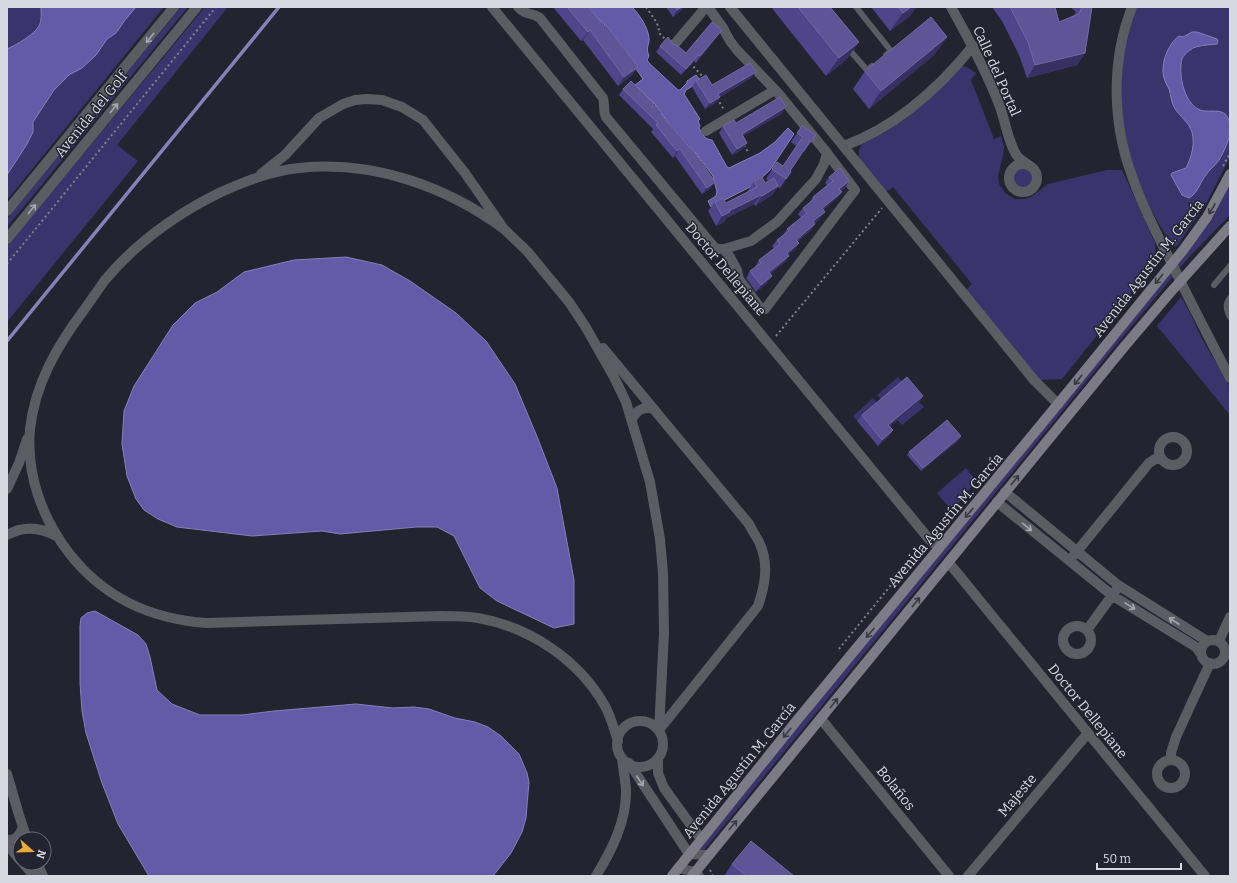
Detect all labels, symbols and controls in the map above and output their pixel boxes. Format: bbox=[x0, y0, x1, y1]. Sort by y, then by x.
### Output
street label: Calle del Portal bbox=[969, 24, 1024, 119]
one-way arrow bbox=[146, 32, 154, 43]
street label: Avenida del Golf bbox=[52, 67, 132, 161]
one-way arrow bbox=[110, 103, 118, 114]
street label: Avenida Agustín M. García bbox=[1089, 196, 1208, 340]
one-way arrow bbox=[27, 203, 36, 214]
one-way arrow bbox=[1207, 203, 1215, 215]
street label: Doctor Dellepiane bbox=[682, 219, 770, 320]
one-way arrow bbox=[1155, 273, 1164, 284]
one-way arrow bbox=[1073, 375, 1082, 386]
street label: Avenida Agustín M. García bbox=[884, 450, 1007, 591]
one-way arrow bbox=[1011, 474, 1020, 485]
one-way arrow bbox=[964, 508, 973, 518]
one-way arrow bbox=[1022, 523, 1033, 531]
one-way arrow bbox=[912, 597, 920, 608]
one-way arrow bbox=[1124, 603, 1136, 611]
one-way arrow bbox=[1168, 616, 1180, 624]
one-way arrow bbox=[865, 627, 874, 638]
street label: Doctor Dellepiane bbox=[1044, 661, 1131, 762]
one-way arrow bbox=[829, 698, 838, 708]
street label: Avenida Agustín M. García bbox=[679, 699, 800, 842]
one-way arrow bbox=[783, 727, 791, 738]
street label: Bolaños bbox=[873, 763, 919, 814]
street label: Majeste bbox=[995, 770, 1040, 820]
one-way arrow bbox=[636, 775, 644, 786]
one-way arrow bbox=[728, 819, 737, 830]
north arrow bbox=[12, 831, 52, 871]
scale bar bbox=[1097, 845, 1181, 871]
text: N bbox=[33, 848, 48, 861]
text: 50 m bbox=[1103, 852, 1132, 866]

